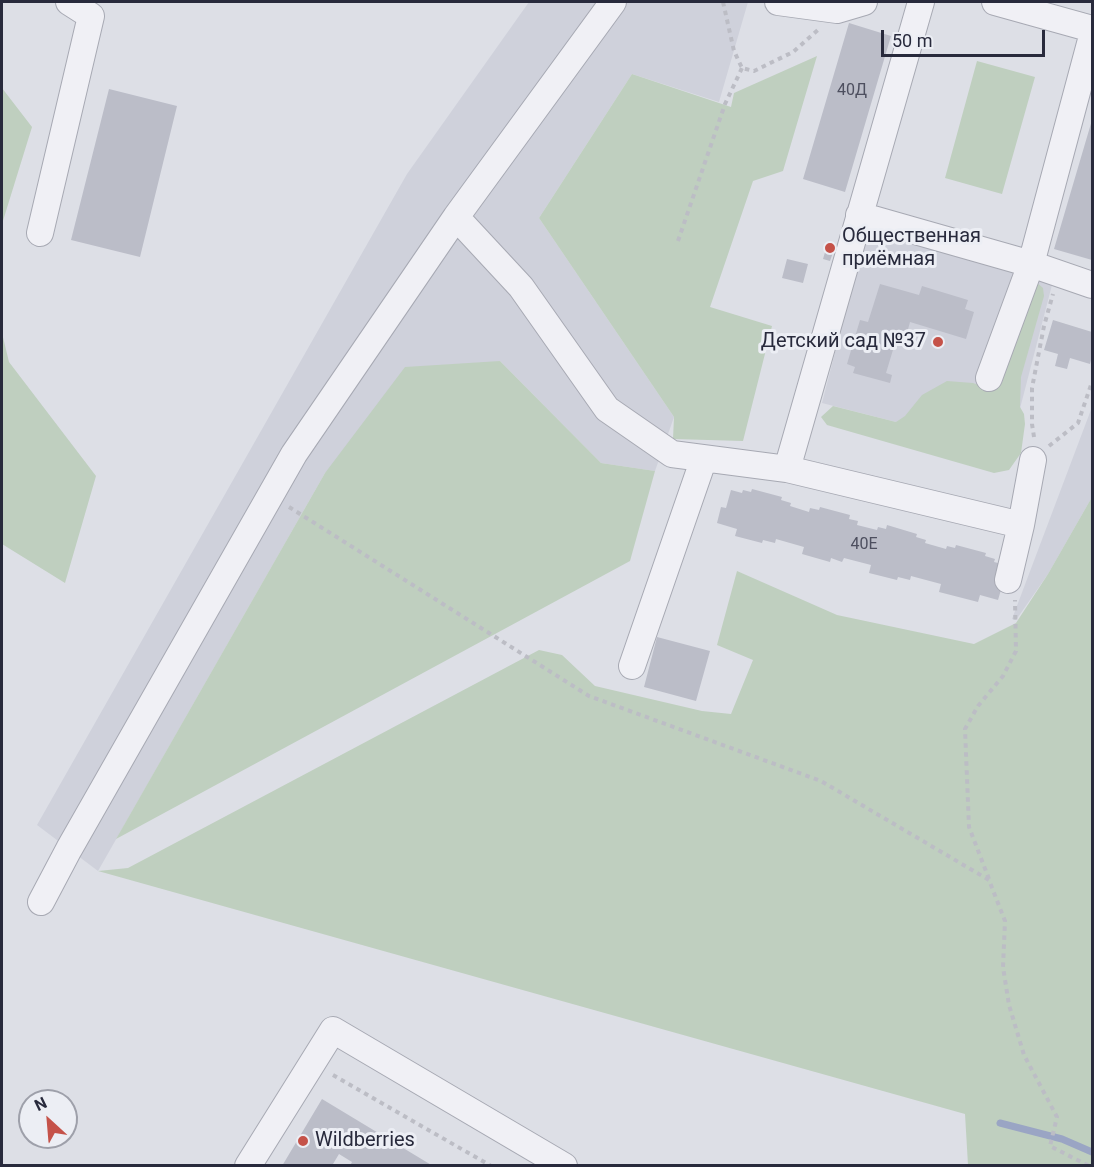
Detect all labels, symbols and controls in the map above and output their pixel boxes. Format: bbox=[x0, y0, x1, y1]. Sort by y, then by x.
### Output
scale bar bbox=[884, 18, 1048, 56]
text: 50 m bbox=[892, 30, 932, 51]
house number: 40Д bbox=[837, 81, 867, 101]
place label: Общественная приёмная bbox=[842, 225, 981, 272]
marker: Общественная приёмная bbox=[823, 241, 837, 255]
place label: Детский сад №37 bbox=[761, 330, 926, 354]
marker: Детский сад №37 bbox=[931, 335, 945, 349]
house number: 40Е bbox=[850, 535, 878, 555]
north arrow bbox=[18, 1089, 78, 1149]
text: N bbox=[32, 1093, 50, 1115]
place label: Wildberries bbox=[315, 1129, 415, 1153]
marker: Wildberries bbox=[296, 1134, 310, 1148]

